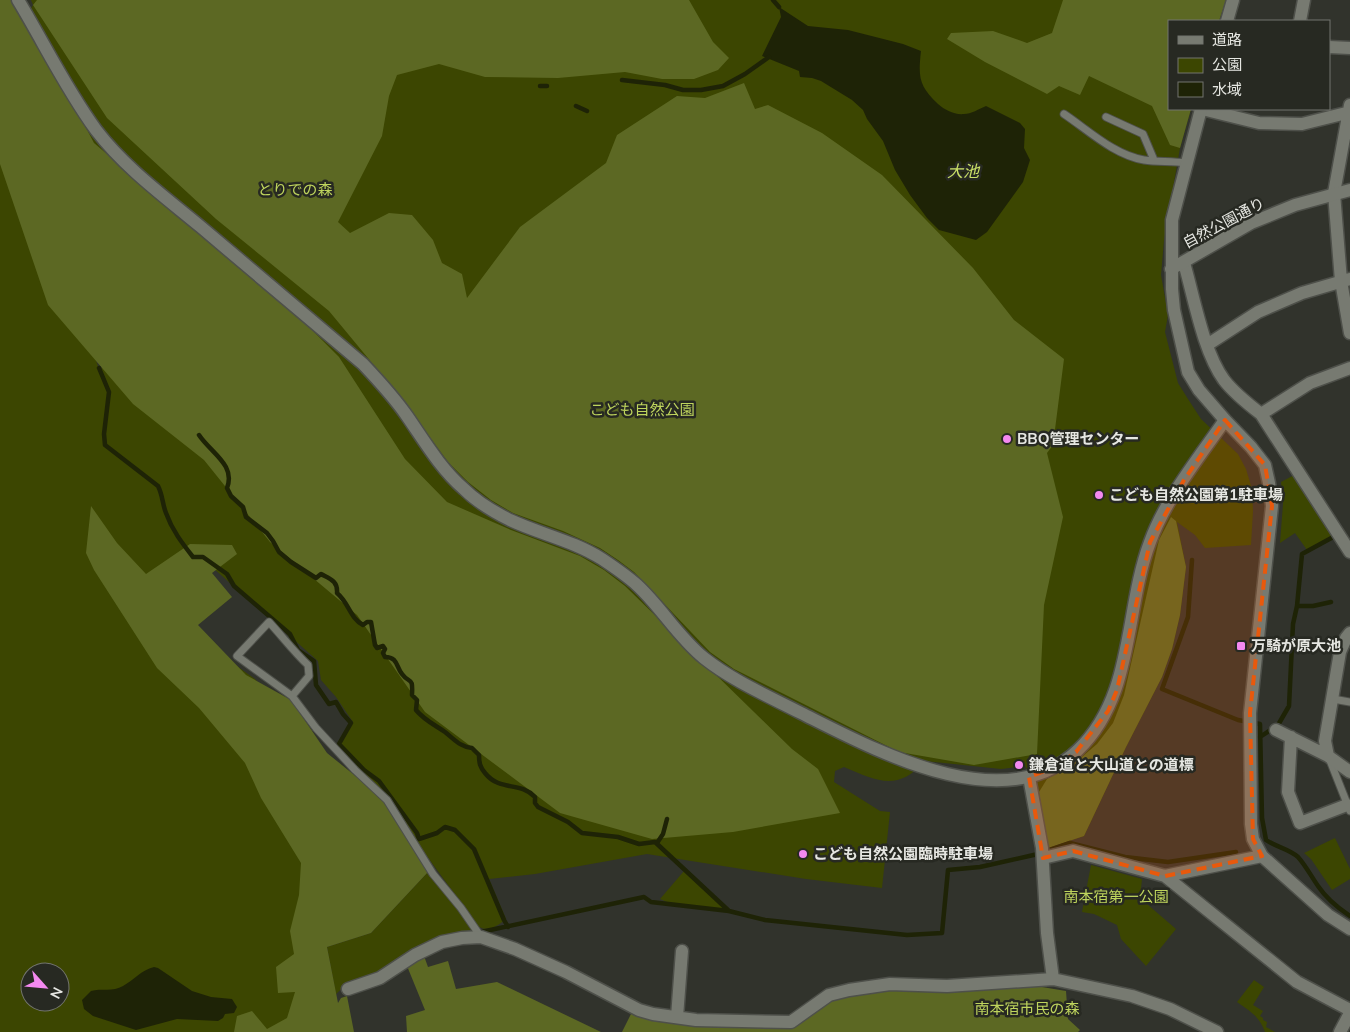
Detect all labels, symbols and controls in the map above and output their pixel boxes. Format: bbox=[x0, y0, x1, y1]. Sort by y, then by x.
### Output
legend bbox=[1168, 20, 1330, 110]
text: 道路 bbox=[1212, 30, 1242, 49]
text: 公園 bbox=[1212, 55, 1242, 74]
text: 水域 bbox=[1212, 80, 1242, 99]
water label: 大池 bbox=[947, 161, 981, 181]
park label: とりでの森 bbox=[257, 180, 333, 199]
street label: 自然公園通り bbox=[1180, 193, 1268, 252]
park label: こども自然公園 bbox=[589, 400, 695, 419]
place label: BBQ管理センター bbox=[1017, 429, 1140, 448]
marker: BBQ管理センター bbox=[1001, 433, 1013, 445]
place label: こども自然公園第1駐車場 bbox=[1109, 485, 1283, 504]
marker: こども自然公園第1駐車場 bbox=[1093, 489, 1105, 501]
place label: 万騎が原大池 bbox=[1251, 636, 1341, 655]
marker: 万騎が原大池 bbox=[1235, 640, 1247, 652]
place label: 鎌倉道と大山道との道標 bbox=[1028, 755, 1194, 774]
marker: 鎌倉道と大山道との道標 bbox=[1013, 759, 1025, 771]
place label: こども自然公園臨時駐車場 bbox=[813, 844, 993, 863]
marker: こども自然公園臨時駐車場 bbox=[797, 848, 809, 860]
park label: 南本宿第一公園 bbox=[1063, 887, 1169, 906]
north arrow bbox=[20, 962, 70, 1012]
text: N bbox=[46, 984, 67, 1002]
park label: 南本宿市民の森 bbox=[974, 999, 1080, 1018]

